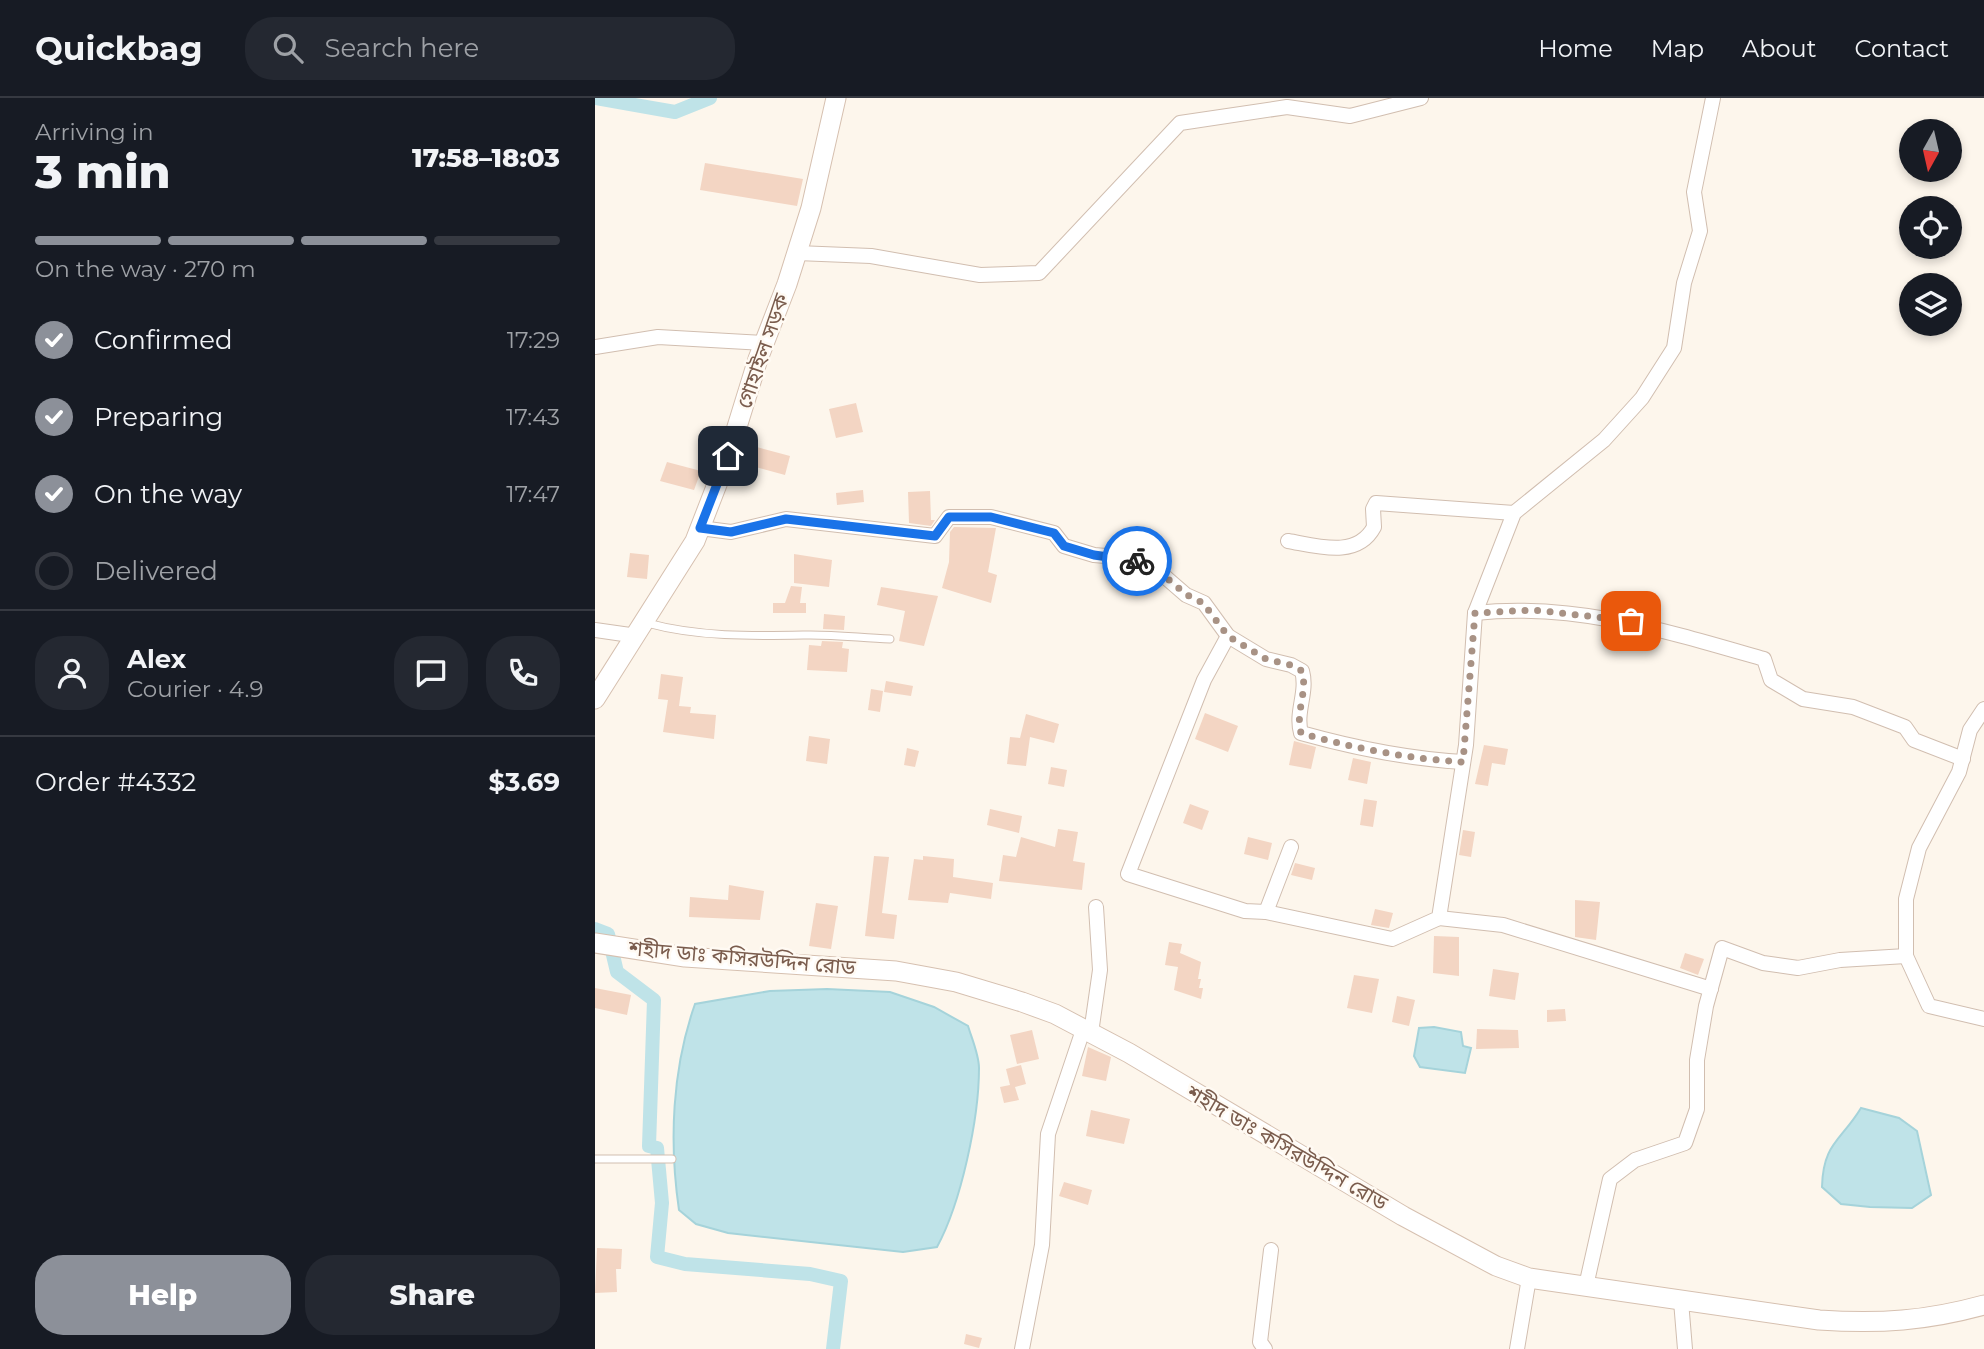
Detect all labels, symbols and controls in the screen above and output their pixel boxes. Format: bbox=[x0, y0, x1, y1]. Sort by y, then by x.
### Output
search box bbox=[245, 17, 735, 80]
text: Quickbag bbox=[35, 28, 203, 68]
icon: search bbox=[269, 29, 307, 67]
text: Search here bbox=[325, 32, 479, 64]
text: Home bbox=[1538, 34, 1613, 63]
text: Map bbox=[1651, 34, 1704, 63]
text: About bbox=[1742, 34, 1816, 63]
text: Contact bbox=[1854, 34, 1949, 63]
text: Arriving in bbox=[35, 118, 154, 146]
north arrow bbox=[1899, 119, 1962, 182]
map controls bbox=[1899, 119, 1962, 336]
text: 17:58–18:03 bbox=[412, 142, 560, 174]
text: 3 min bbox=[35, 143, 171, 200]
button: locate bbox=[1899, 196, 1962, 259]
text: On the way · 270 m bbox=[35, 255, 256, 283]
button: layers bbox=[1899, 273, 1962, 336]
street label: গোহাইল সড়ক bbox=[731, 289, 794, 412]
icon: check bbox=[35, 321, 73, 359]
text: Confirmed bbox=[94, 324, 233, 356]
text: 17:29 bbox=[507, 326, 560, 354]
icon: check bbox=[35, 398, 73, 436]
text: Preparing bbox=[94, 401, 223, 433]
text: 17:43 bbox=[506, 403, 560, 431]
pin bbox=[698, 426, 758, 486]
icon: home bbox=[709, 437, 747, 475]
icon: check bbox=[35, 475, 73, 513]
text: On the way bbox=[94, 478, 242, 510]
text: 17:47 bbox=[506, 480, 560, 508]
courier bbox=[1102, 526, 1172, 596]
icon: bike bbox=[1118, 542, 1156, 580]
text: Delivered bbox=[94, 555, 218, 587]
pin bbox=[1601, 591, 1661, 651]
icon: bag bbox=[1612, 602, 1650, 640]
button: person bbox=[35, 636, 109, 710]
button: chat bbox=[394, 636, 468, 710]
button: phone bbox=[486, 636, 560, 710]
text: Alex bbox=[127, 643, 186, 675]
text: Courier · 4.9 bbox=[127, 675, 263, 703]
text: Order #4332 bbox=[35, 766, 196, 798]
text: $3.69 bbox=[489, 766, 560, 798]
street label: শহীদ ডাঃ কসিরউদ্দিন রোড bbox=[626, 935, 858, 980]
street label: শহীদ ডাঃ কসিরউদ্দিন রোড bbox=[1181, 1079, 1393, 1216]
button: Help bbox=[35, 1255, 291, 1335]
button: Share bbox=[305, 1255, 560, 1335]

